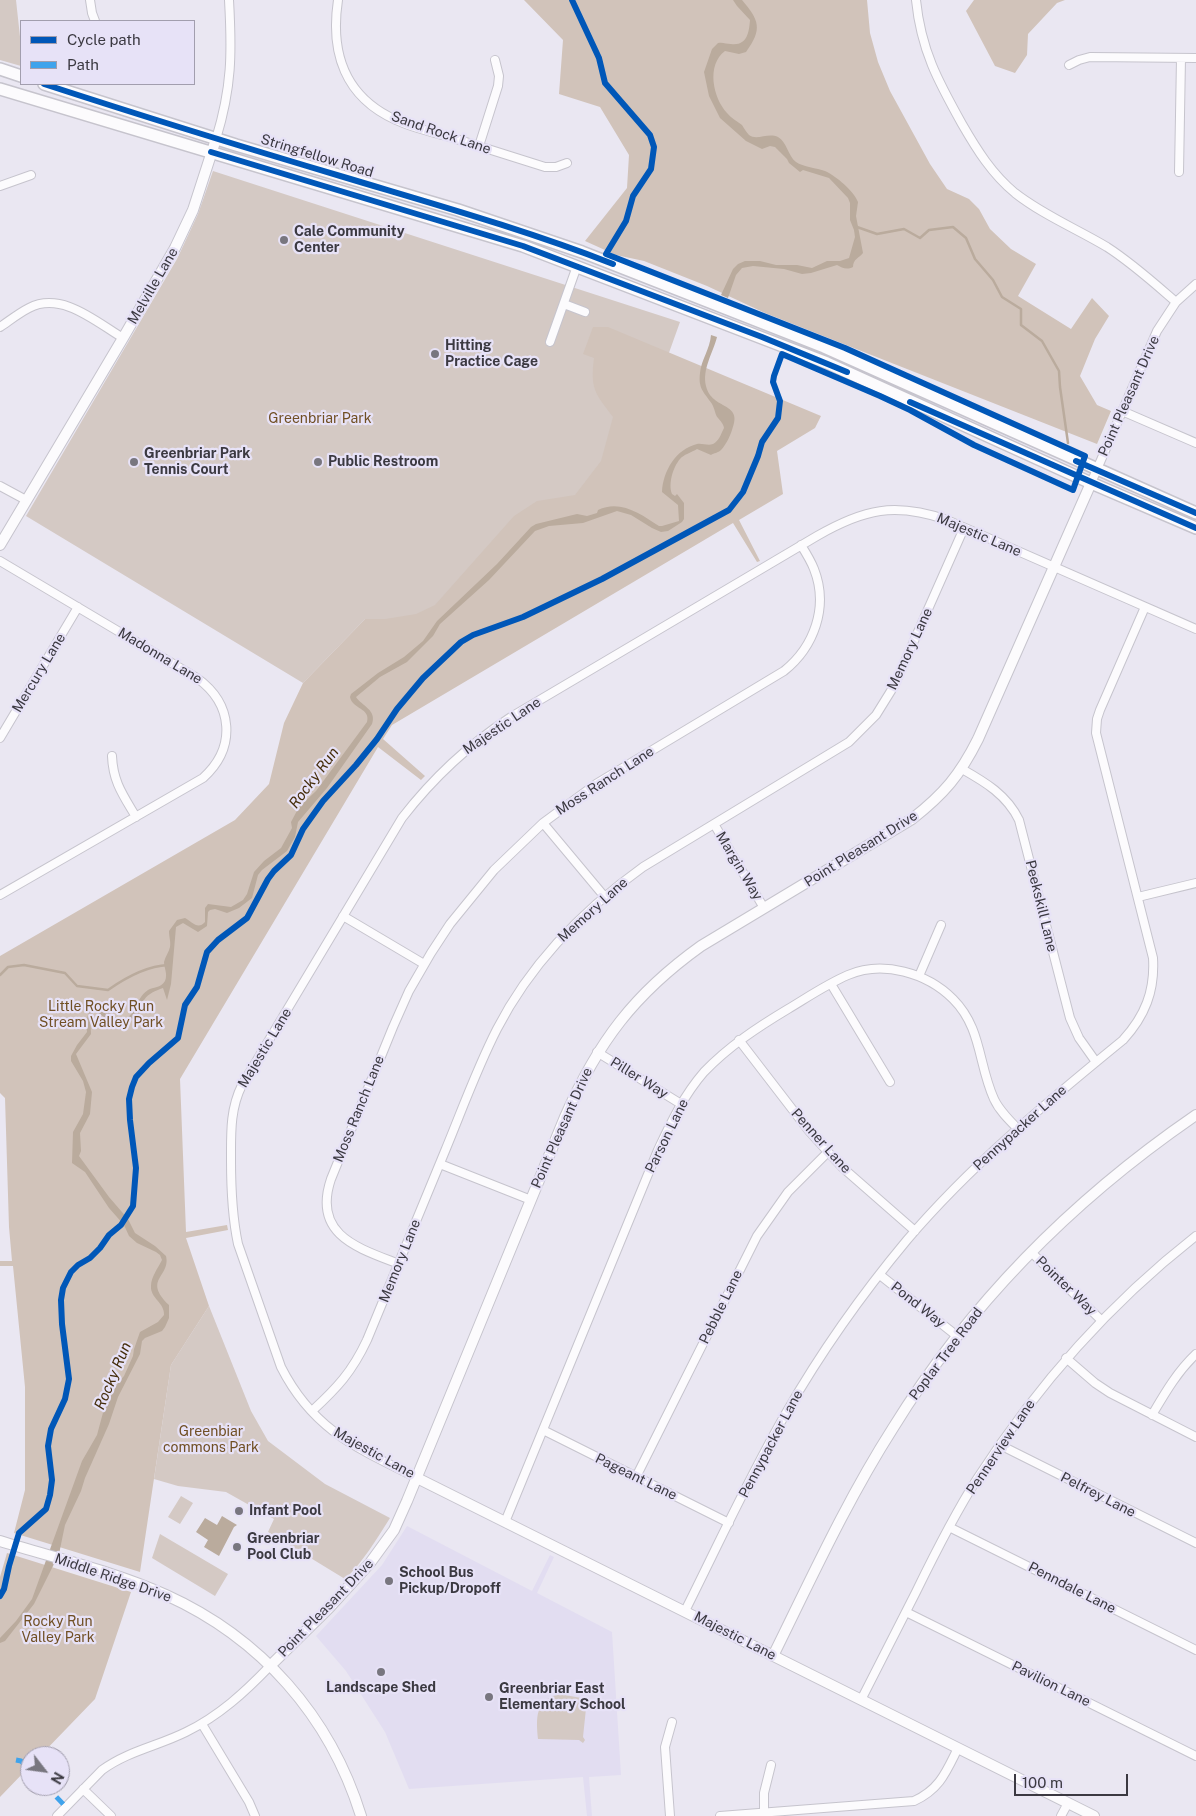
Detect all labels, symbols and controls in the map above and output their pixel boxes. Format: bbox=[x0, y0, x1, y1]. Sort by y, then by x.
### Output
legend bbox=[20, 20, 195, 85]
text: Cycle path bbox=[67, 31, 141, 48]
text: Path bbox=[67, 56, 99, 73]
street label: Sand Rock Lane bbox=[389, 108, 493, 158]
street label: Stringfellow Road bbox=[259, 131, 375, 181]
place label: Cale Community Center bbox=[294, 224, 405, 256]
marker: Cale Community Center bbox=[278, 234, 290, 246]
street label: Melville Lane bbox=[124, 245, 182, 327]
street label: Point Pleasant Drive bbox=[1095, 333, 1163, 459]
place label: Hitting Practice Cage bbox=[445, 338, 538, 371]
marker: Hitting Practice Cage bbox=[429, 348, 441, 360]
park label: Greenbriar Park bbox=[268, 411, 372, 427]
place label: Greenbriar Park Tennis Court bbox=[144, 446, 250, 478]
place label: Public Restroom bbox=[328, 454, 438, 470]
marker: Greenbriar Park Tennis Court bbox=[128, 456, 140, 468]
marker: Public Restroom bbox=[312, 456, 324, 468]
street label: Majestic Lane bbox=[934, 510, 1024, 560]
street label: Memory Lane bbox=[884, 605, 936, 693]
street label: Madonna Lane bbox=[115, 624, 205, 688]
street label: Mercury Lane bbox=[9, 630, 69, 716]
street label: Majestic Lane bbox=[460, 694, 544, 758]
street label: Moss Ranch Lane bbox=[553, 743, 657, 819]
water label: Rocky Run bbox=[285, 744, 343, 812]
street label: Point Pleasant Drive bbox=[801, 807, 921, 891]
street label: Margin Way bbox=[712, 829, 766, 903]
street label: Peekskill Lane bbox=[1021, 858, 1061, 954]
street label: Memory Lane bbox=[555, 874, 631, 946]
park label: Little Rocky Run Stream Valley Park bbox=[39, 999, 163, 1032]
street label: Majestic Lane bbox=[235, 1005, 295, 1091]
street label: Moss Ranch Lane bbox=[330, 1053, 388, 1165]
street label: Piller Way bbox=[607, 1054, 671, 1102]
street label: Point Pleasant Drive bbox=[528, 1065, 596, 1191]
street label: Pennypacker Lane bbox=[970, 1082, 1070, 1174]
street label: Parson Lane bbox=[642, 1096, 692, 1176]
street label: Penner Lane bbox=[788, 1105, 854, 1177]
street label: Memory Lane bbox=[376, 1217, 424, 1305]
street label: Pointer Way bbox=[1032, 1253, 1100, 1319]
street label: Pebble Lane bbox=[696, 1267, 746, 1347]
street label: Pond Way bbox=[888, 1279, 948, 1331]
street label: Poplar Tree Road bbox=[906, 1304, 986, 1404]
water label: Rocky Run bbox=[91, 1340, 135, 1412]
street label: Pennypacker Lane bbox=[736, 1387, 806, 1501]
street label: Pennerview Lane bbox=[963, 1396, 1039, 1498]
park label: Greenbiar commons Park bbox=[163, 1424, 259, 1456]
street label: Majestic Lane bbox=[331, 1424, 417, 1482]
street label: Pageant Lane bbox=[592, 1450, 680, 1504]
street label: Pelfrey Lane bbox=[1058, 1469, 1138, 1521]
place label: Infant Pool bbox=[249, 1503, 322, 1519]
marker: Infant Pool bbox=[233, 1505, 245, 1517]
place label: Greenbriar Pool Club bbox=[247, 1531, 320, 1564]
marker: Greenbriar Pool Club bbox=[231, 1541, 243, 1553]
street label: Middle Ridge Drive bbox=[52, 1550, 174, 1606]
street label: Point Pleasant Drive bbox=[275, 1555, 377, 1661]
street label: Penndale Lane bbox=[1026, 1559, 1118, 1617]
place label: School Bus Pickup/Dropoff bbox=[399, 1565, 501, 1598]
marker: School Bus Pickup/Dropoff bbox=[383, 1575, 395, 1587]
street label: Majestic Lane bbox=[691, 1608, 779, 1664]
park label: Rocky Run Valley Park bbox=[21, 1614, 95, 1646]
street label: Pavilion Lane bbox=[1009, 1658, 1093, 1710]
marker: Landscape Shed bbox=[375, 1666, 387, 1678]
place label: Landscape Shed bbox=[326, 1680, 436, 1696]
place label: Greenbriar East Elementary School bbox=[499, 1681, 626, 1714]
marker: Greenbriar East Elementary School bbox=[483, 1691, 495, 1703]
north arrow bbox=[20, 1746, 70, 1796]
scale bar bbox=[1016, 1764, 1130, 1796]
text: N bbox=[47, 1769, 67, 1787]
text: 100 m bbox=[1022, 1774, 1063, 1791]

